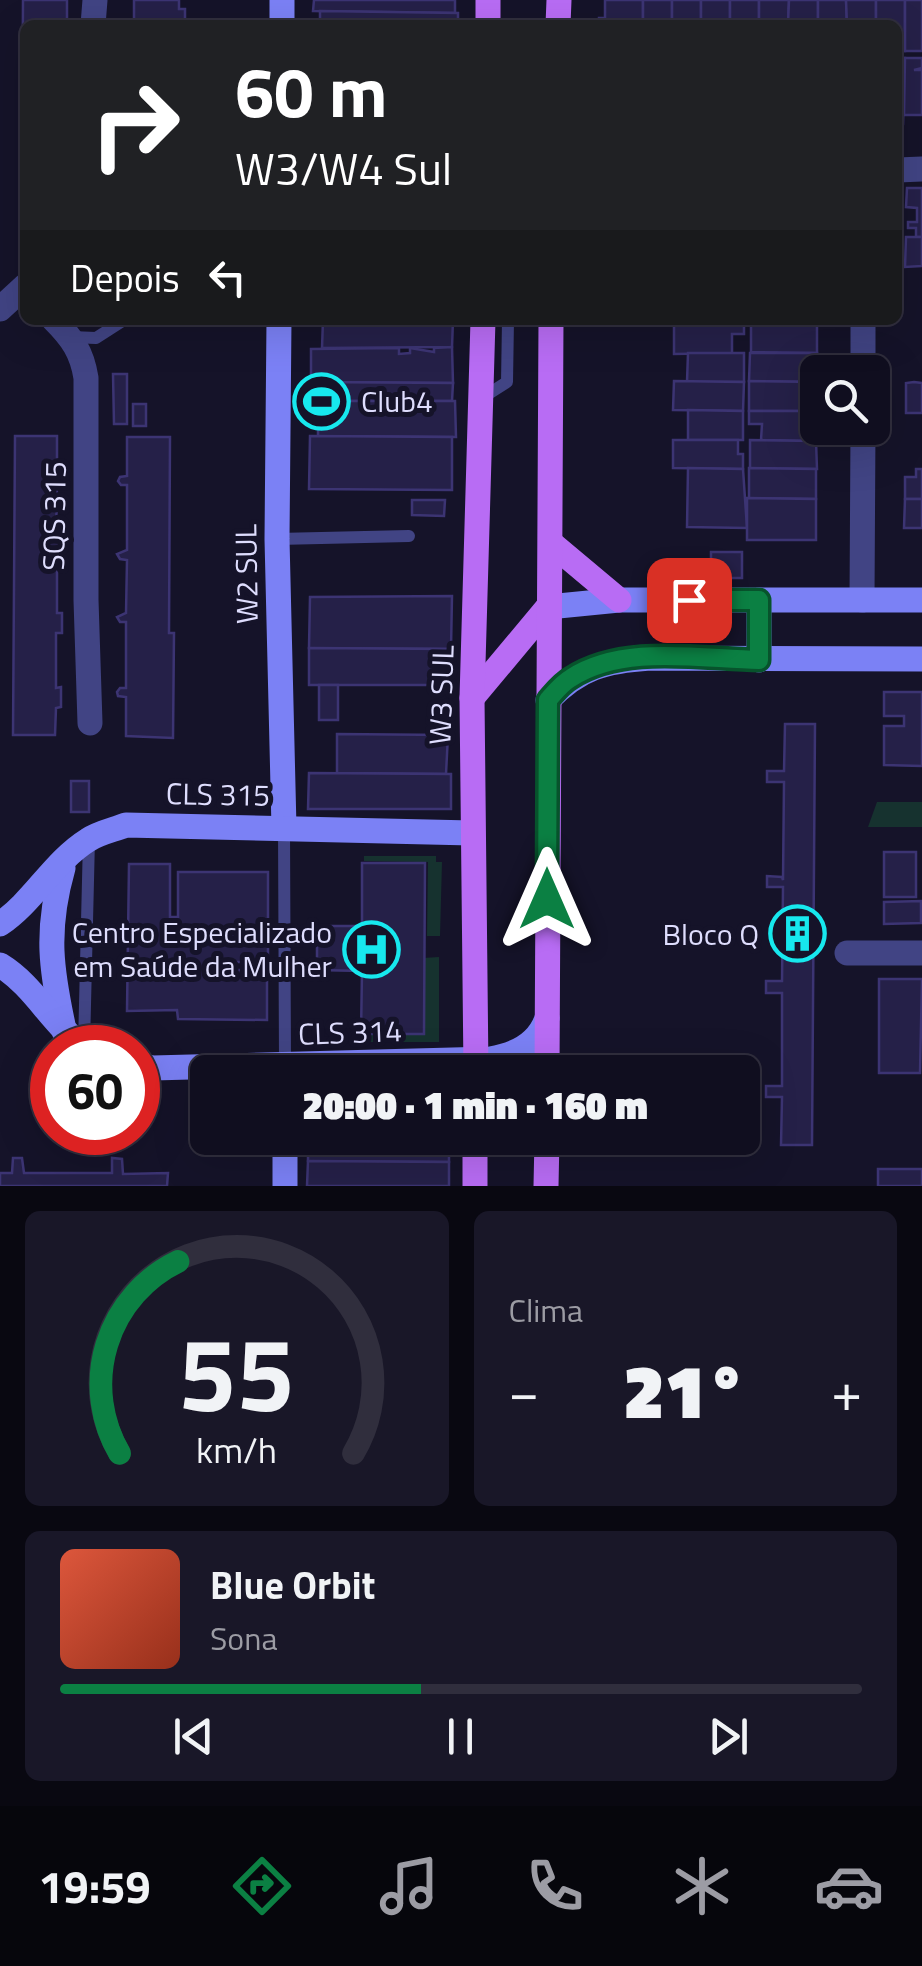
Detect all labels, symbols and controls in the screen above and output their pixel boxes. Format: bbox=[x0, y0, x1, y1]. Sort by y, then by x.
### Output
text: 60 m bbox=[235, 38, 388, 144]
icon: right bbox=[70, 60, 200, 190]
text: W3/W4 Sul bbox=[235, 134, 452, 202]
text: Depois bbox=[70, 249, 180, 307]
icon: left bbox=[200, 250, 255, 305]
map controls bbox=[800, 355, 890, 445]
button: search bbox=[800, 355, 890, 445]
sports icon: Club4 bbox=[292, 371, 352, 431]
place label: Club4 bbox=[361, 378, 433, 424]
street label: SQS 315 bbox=[30, 461, 78, 571]
street label: W2 SUL bbox=[222, 524, 270, 624]
pin bbox=[647, 558, 732, 643]
icon: arrive bbox=[662, 573, 717, 628]
street label: W3 SUL bbox=[416, 644, 466, 746]
street label: CLS 315 bbox=[166, 770, 270, 818]
position arrow bbox=[495, 847, 599, 951]
building icon: Bloco Q bbox=[768, 904, 828, 964]
place label: Centro Especializado em Saúde da Mulher bbox=[72, 909, 332, 989]
place label: Bloco Q bbox=[663, 911, 759, 957]
hospital icon: Centro Especializado em Saúde da Mulher bbox=[341, 919, 401, 979]
street label: CLS 314 bbox=[297, 1007, 403, 1057]
speed limit sign: 60 bbox=[30, 1025, 160, 1155]
text: 20:00 · 1 min · 160 m bbox=[302, 1076, 648, 1134]
text: Clima bbox=[509, 1286, 583, 1334]
text: 55 bbox=[179, 1293, 295, 1451]
text: 21° bbox=[623, 1333, 747, 1447]
text: − bbox=[509, 1349, 539, 1432]
text: + bbox=[831, 1349, 862, 1432]
text: km/h bbox=[196, 1422, 277, 1477]
text: Blue Orbit bbox=[210, 1556, 375, 1614]
text: Sona bbox=[210, 1614, 277, 1662]
icon: previous bbox=[166, 1709, 221, 1764]
icon: pause bbox=[433, 1709, 488, 1764]
icon: next bbox=[701, 1709, 756, 1764]
icon: directions bbox=[227, 1851, 297, 1921]
icon: music bbox=[374, 1851, 444, 1921]
icon: phone bbox=[520, 1851, 590, 1921]
icon: climate bbox=[667, 1851, 737, 1921]
icon: car bbox=[814, 1851, 884, 1921]
text: 19:59 bbox=[38, 1852, 151, 1920]

